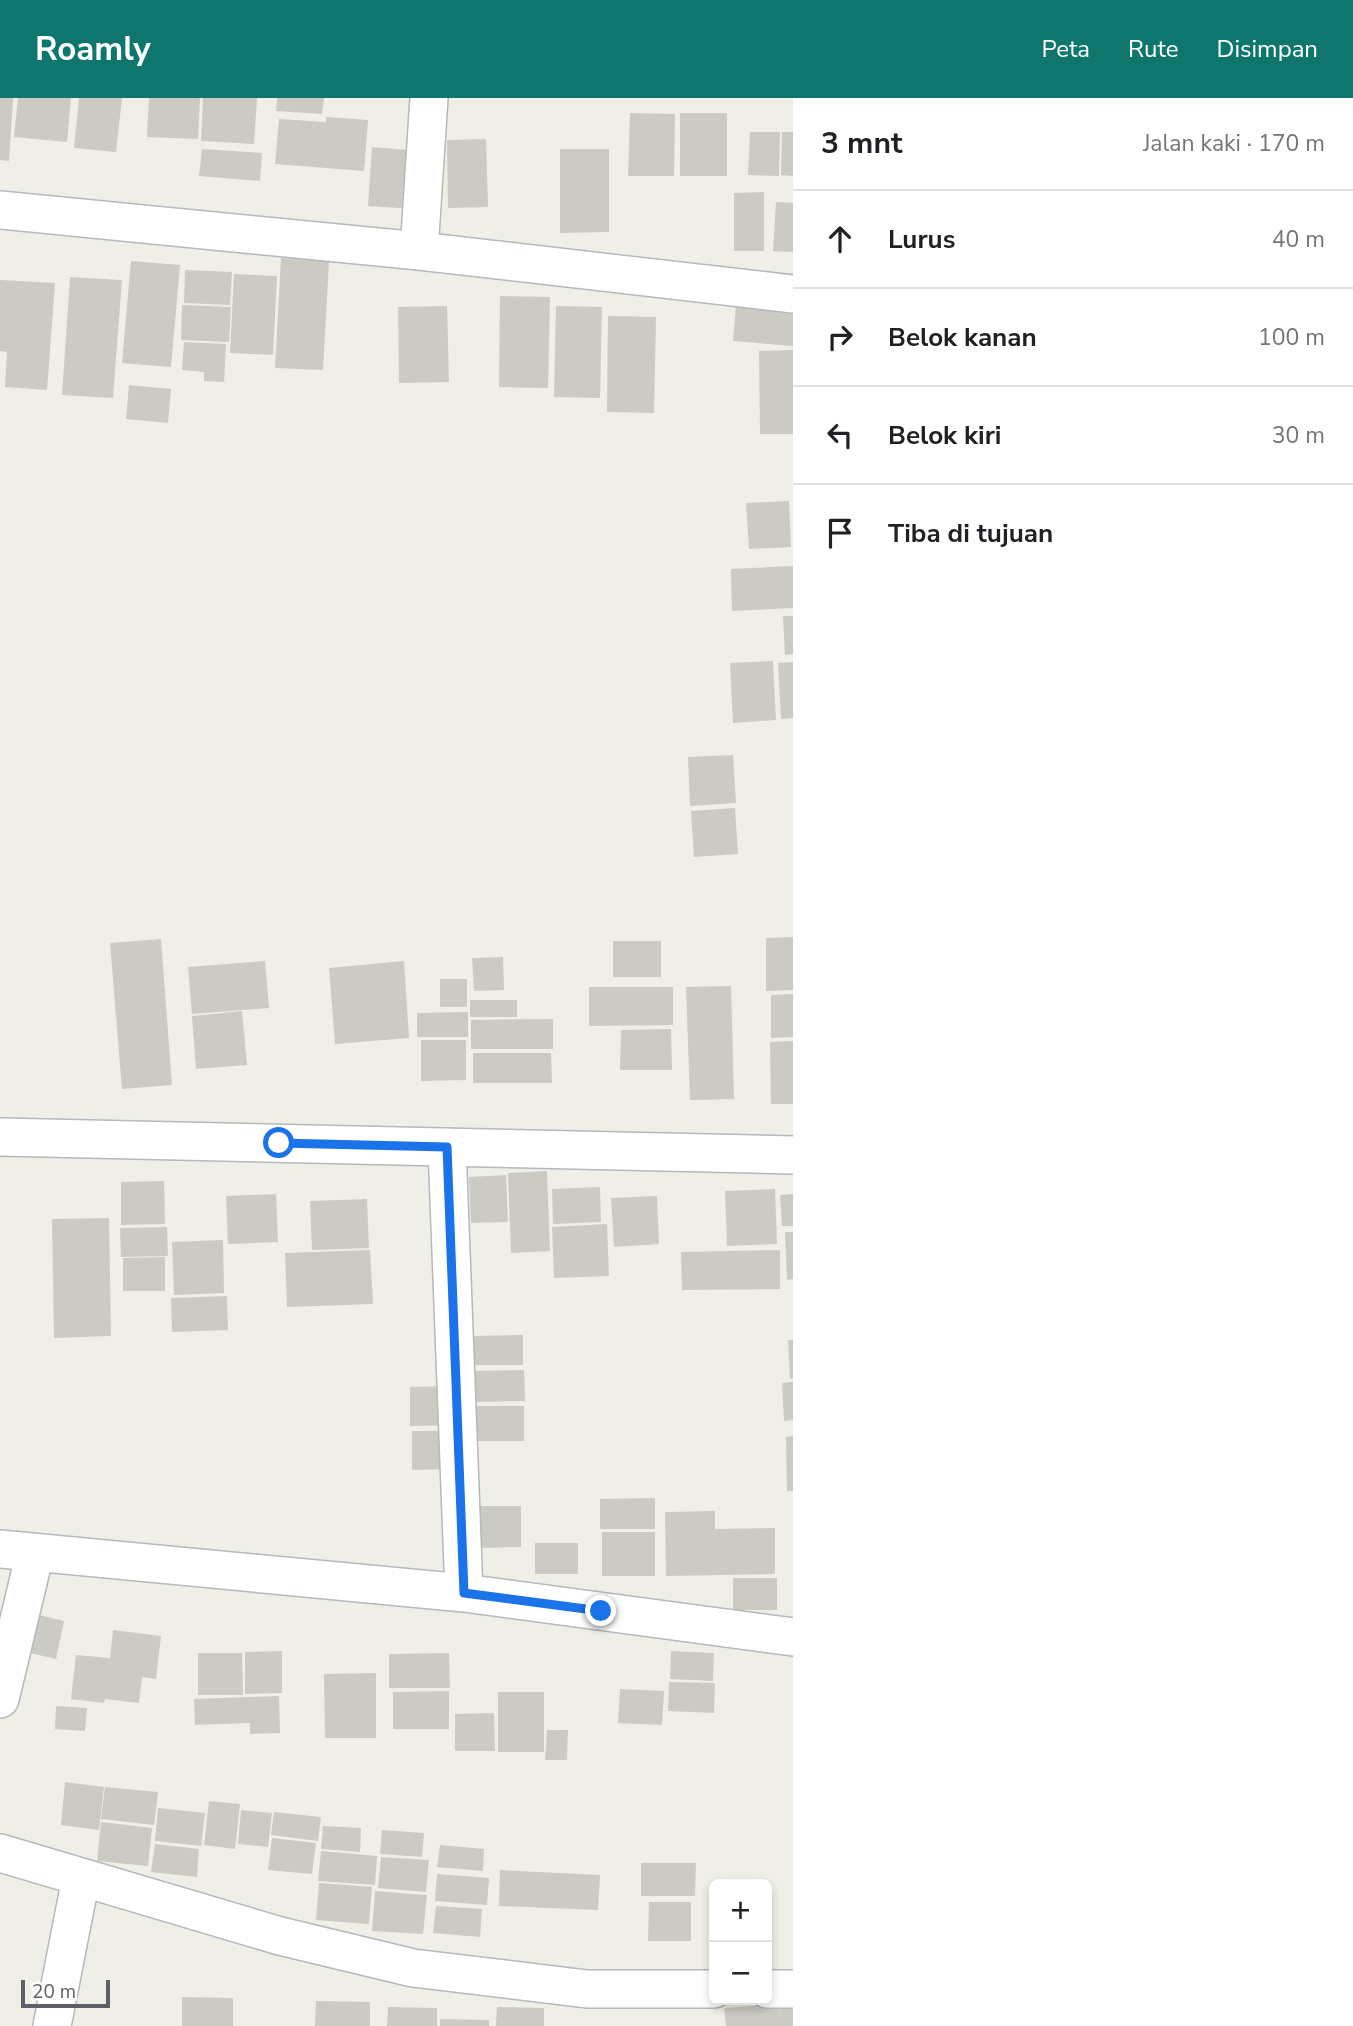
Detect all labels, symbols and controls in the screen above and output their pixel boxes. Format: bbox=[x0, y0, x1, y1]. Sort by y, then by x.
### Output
text: Roamly bbox=[35, 27, 151, 72]
text: Peta bbox=[1041, 33, 1090, 65]
text: Rute bbox=[1128, 33, 1179, 65]
text: Disimpan bbox=[1217, 33, 1318, 65]
text: 3 mnt bbox=[821, 123, 902, 164]
text: Jalan kaki · 170 m bbox=[1143, 128, 1325, 159]
icon: ahead bbox=[821, 220, 859, 258]
text: Lurus bbox=[888, 222, 955, 257]
text: 40 m bbox=[1272, 224, 1325, 255]
icon: right bbox=[821, 318, 859, 356]
text: Belok kanan bbox=[888, 320, 1037, 355]
text: 100 m bbox=[1258, 322, 1325, 353]
icon: left bbox=[821, 416, 859, 454]
text: Belok kiri bbox=[888, 418, 1001, 453]
text: 30 m bbox=[1272, 420, 1325, 451]
icon: arrive bbox=[821, 514, 859, 552]
text: Tiba di tujuan bbox=[888, 516, 1053, 551]
route start bbox=[263, 1127, 294, 1158]
route end bbox=[585, 1595, 616, 1626]
map controls bbox=[709, 1879, 772, 2005]
button: + bbox=[709, 1879, 772, 1942]
button: − bbox=[709, 1942, 772, 2005]
scale bar bbox=[21, 1977, 110, 2009]
text: 20 m bbox=[32, 1979, 76, 2005]

